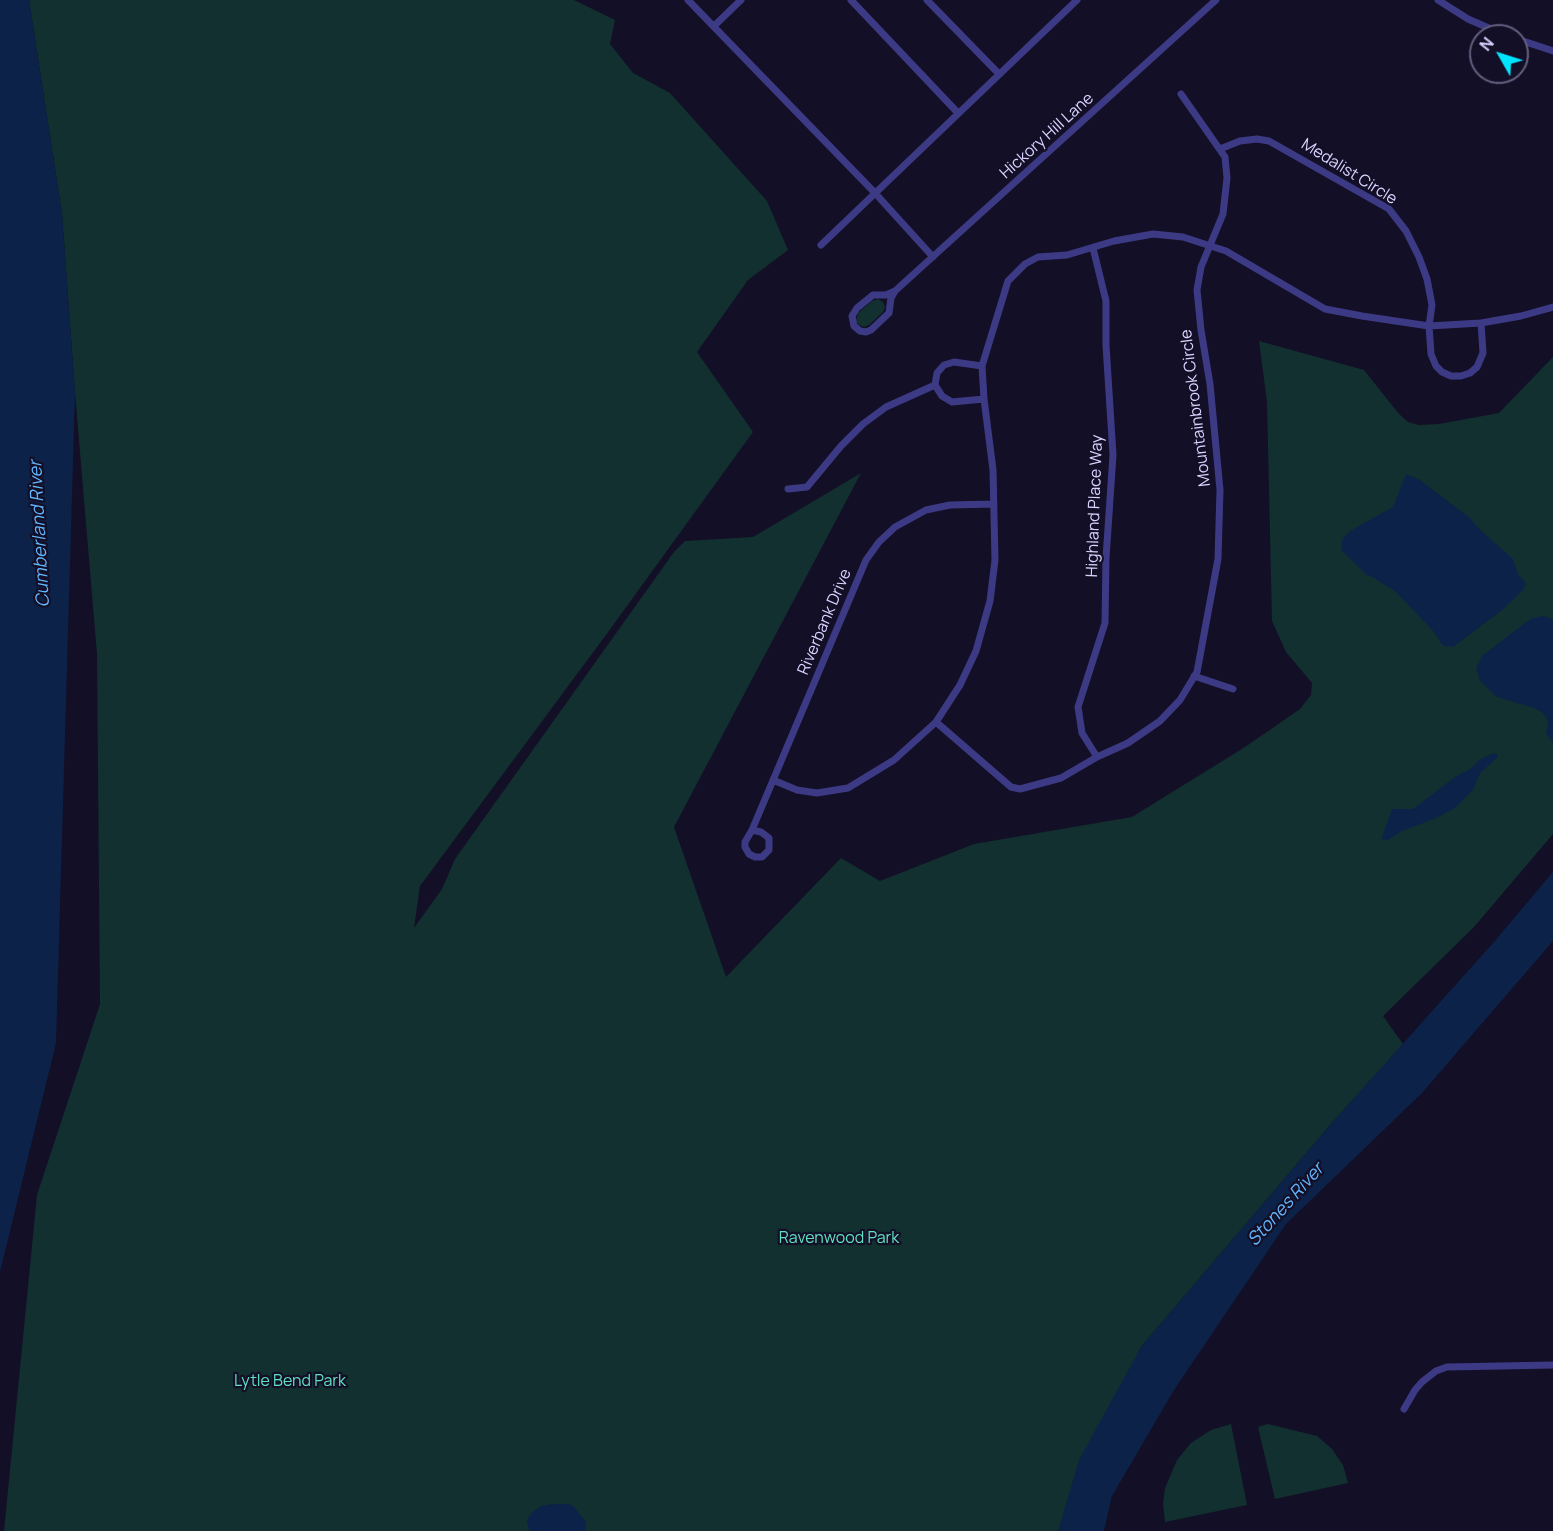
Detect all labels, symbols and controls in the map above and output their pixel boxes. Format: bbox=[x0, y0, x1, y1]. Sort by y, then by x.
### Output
north arrow bbox=[1469, 24, 1529, 84]
text: N bbox=[1474, 33, 1499, 55]
street label: Hickory Hill Lane bbox=[996, 89, 1098, 183]
street label: Medalist Circle bbox=[1298, 135, 1400, 209]
street label: Mountainbrook Circle bbox=[1177, 328, 1215, 488]
street label: Highland Place Way bbox=[1083, 434, 1107, 578]
water label: Cumberland River bbox=[25, 460, 55, 608]
street label: Riverbank Drive bbox=[794, 566, 856, 678]
water label: Stones River bbox=[1243, 1159, 1329, 1251]
park label: Ravenwood Park bbox=[779, 1229, 899, 1249]
park label: Lytle Bend Park bbox=[234, 1372, 346, 1392]

